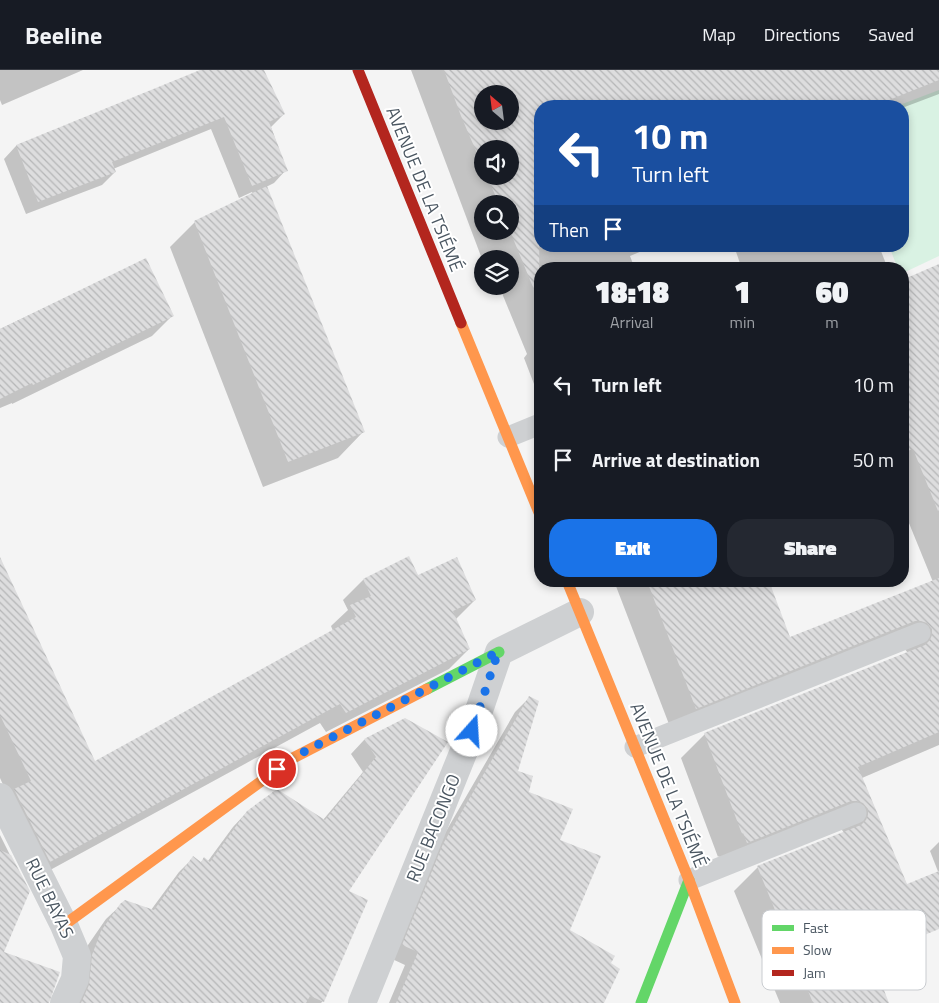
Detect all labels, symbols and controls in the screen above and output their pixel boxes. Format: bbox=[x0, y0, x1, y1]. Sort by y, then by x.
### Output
text: Beeline bbox=[25, 17, 102, 53]
text: Map bbox=[702, 21, 736, 48]
text: Directions bbox=[764, 21, 840, 48]
text: Saved bbox=[868, 21, 914, 48]
north arrow bbox=[474, 85, 519, 130]
map controls bbox=[474, 85, 519, 295]
street label: AVENUE DE LA TSIÉMÉ bbox=[380, 102, 470, 276]
text: 10 m bbox=[632, 109, 708, 163]
icon: left bbox=[549, 120, 614, 185]
button: sound bbox=[474, 140, 519, 185]
text: Turn left bbox=[632, 157, 709, 191]
button: search bbox=[474, 195, 519, 240]
text: Then bbox=[549, 215, 589, 244]
icon: arrive bbox=[599, 215, 627, 243]
button: layers bbox=[474, 250, 519, 295]
text: 18:18 bbox=[594, 269, 669, 315]
text: 1 bbox=[734, 269, 751, 315]
text: 60 bbox=[816, 269, 849, 315]
text: Arrival bbox=[610, 310, 653, 334]
text: min bbox=[730, 310, 755, 334]
text: m bbox=[825, 310, 839, 334]
text: Turn left bbox=[592, 370, 662, 399]
text: 10 m bbox=[853, 370, 894, 399]
icon: left bbox=[549, 371, 577, 399]
text: Arrive at destination bbox=[592, 445, 760, 474]
text: 50 m bbox=[853, 445, 894, 474]
icon: arrive bbox=[549, 446, 577, 474]
button: Exit bbox=[549, 519, 717, 577]
button: Share bbox=[727, 519, 894, 577]
street label: AVENUE DE LA TSIÉMÉ bbox=[624, 698, 714, 872]
position arrow bbox=[445, 704, 497, 756]
pin bbox=[256, 748, 298, 790]
icon: arrive bbox=[263, 755, 291, 783]
street label: RUE BACONGO bbox=[399, 770, 467, 886]
street label: RUE BAYAS bbox=[19, 853, 81, 943]
legend bbox=[762, 910, 926, 990]
text: Fast bbox=[803, 917, 828, 938]
text: Slow bbox=[803, 939, 832, 960]
text: Jam bbox=[803, 962, 826, 983]

